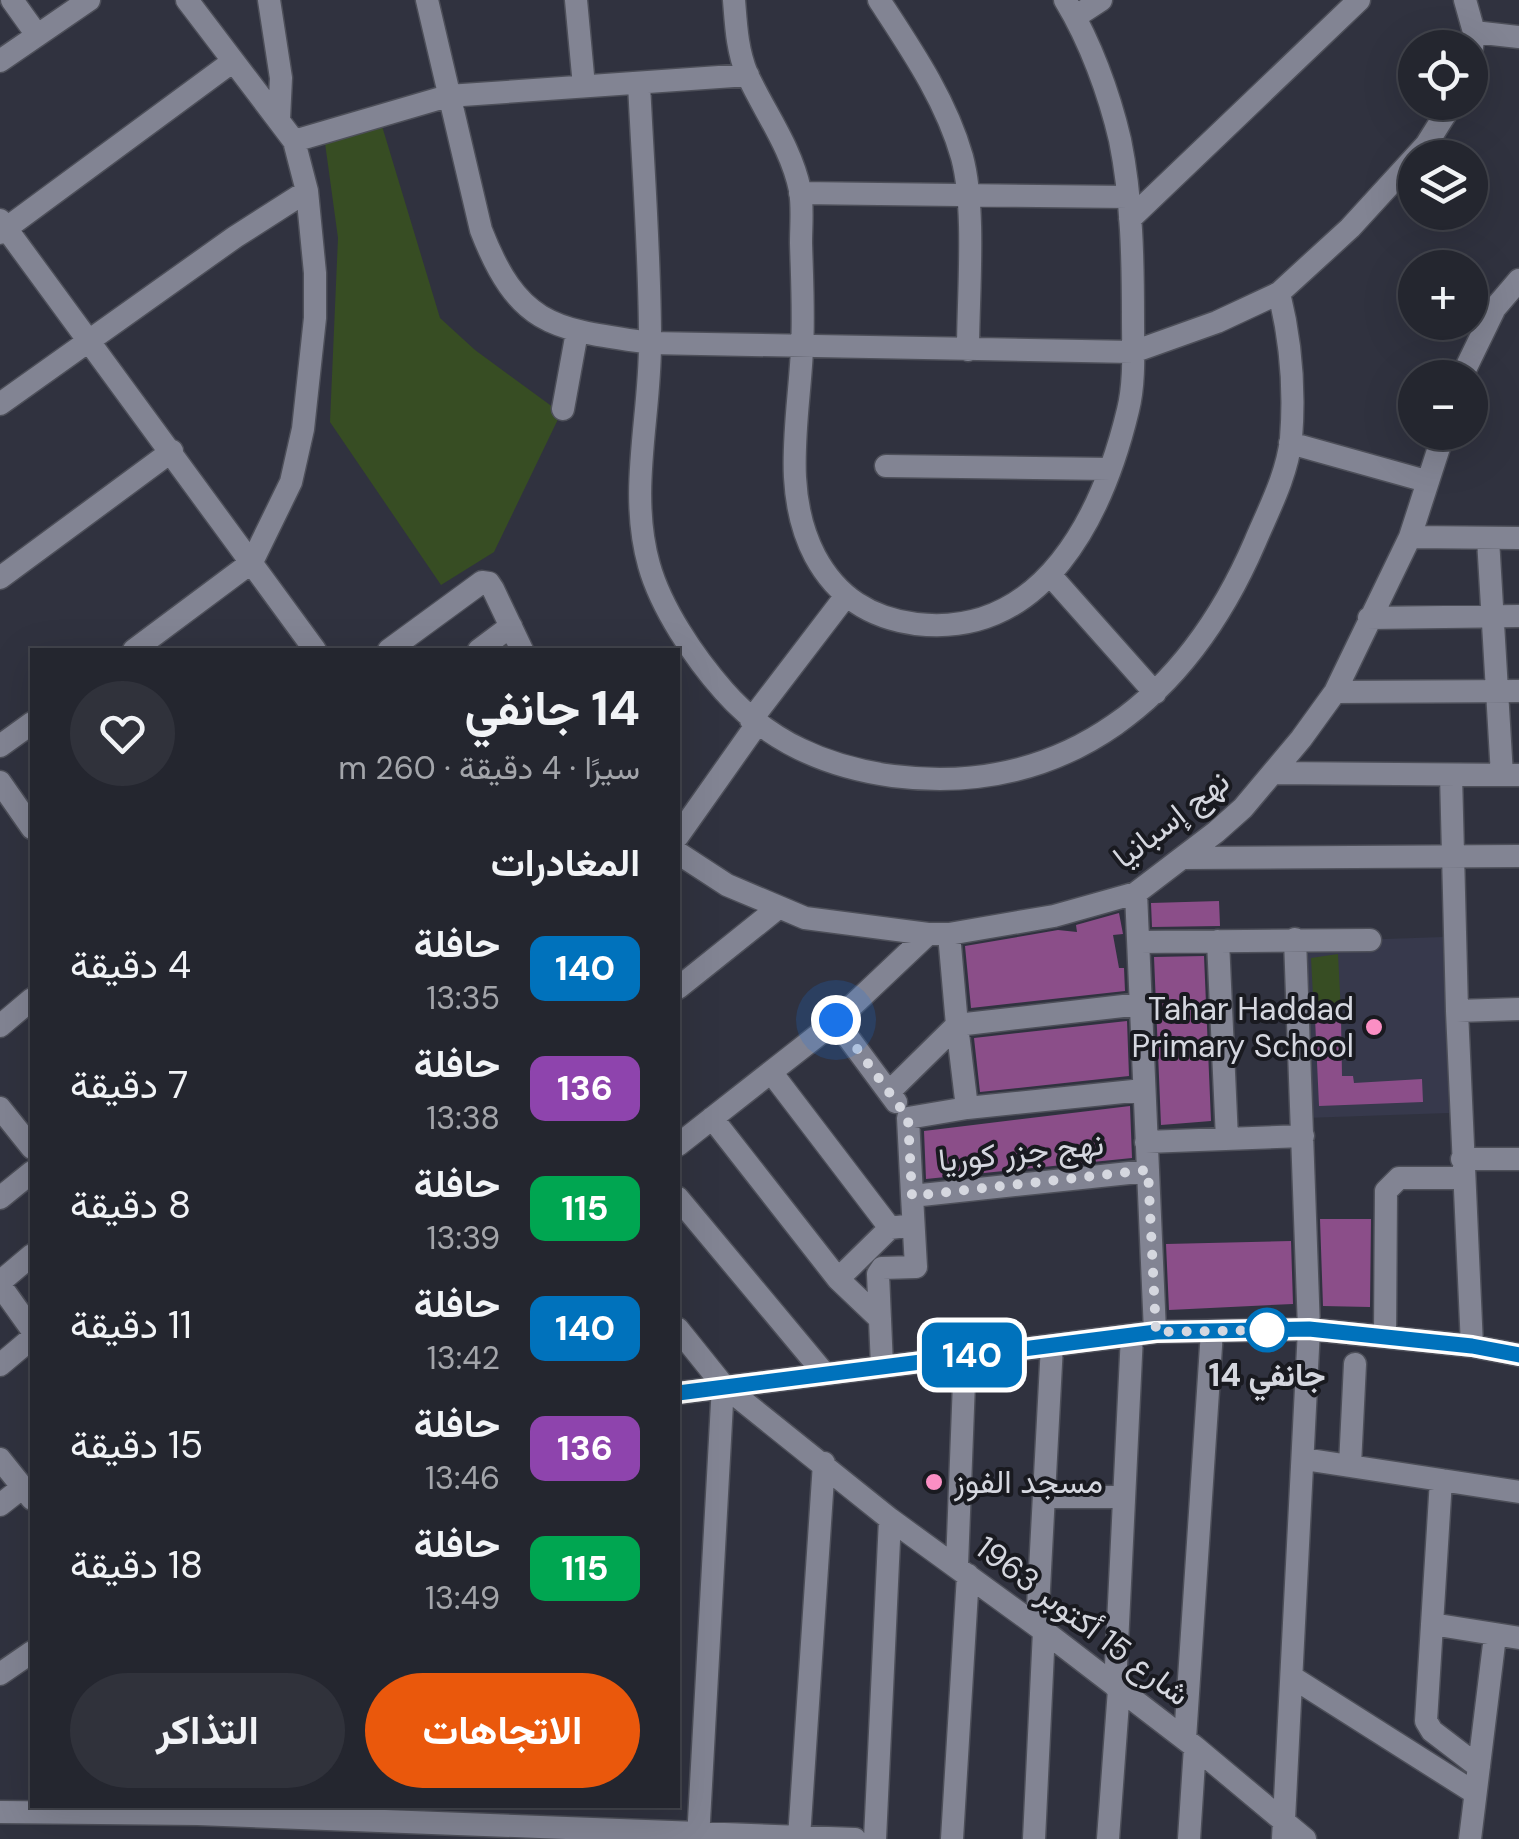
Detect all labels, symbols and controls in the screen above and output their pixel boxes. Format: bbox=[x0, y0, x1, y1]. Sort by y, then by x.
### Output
map controls bbox=[1398, 30, 1488, 450]
button: locate bbox=[1398, 30, 1488, 120]
button: layers bbox=[1398, 140, 1488, 230]
button: + bbox=[1398, 250, 1488, 340]
button: − bbox=[1398, 360, 1488, 450]
text: 14 جانفي bbox=[465, 677, 640, 740]
button: heart bbox=[70, 681, 175, 786]
text: سيرًا · 4 دقيقة · 260 m bbox=[338, 747, 640, 789]
street label: نهج إسبانيا bbox=[1104, 760, 1238, 878]
text: المغادرات bbox=[491, 838, 640, 888]
text: حافلة bbox=[414, 919, 500, 969]
text: 4 دقيقة bbox=[70, 940, 191, 990]
text: 140 bbox=[555, 945, 615, 991]
text: 13:35 bbox=[426, 977, 500, 1019]
place label: Tahar Haddad Primary School bbox=[1132, 988, 1354, 1067]
your location bbox=[811, 995, 861, 1045]
marker: Tahar Haddad Primary School bbox=[1363, 1016, 1385, 1038]
text: حافلة bbox=[414, 1039, 500, 1089]
text: 7 دقيقة bbox=[70, 1060, 188, 1110]
text: 136 bbox=[557, 1065, 613, 1111]
text: 13:38 bbox=[426, 1097, 500, 1139]
street label: نهج جزر كوريا bbox=[936, 1122, 1106, 1183]
text: حافلة bbox=[414, 1159, 500, 1209]
text: 8 دقيقة bbox=[70, 1180, 191, 1230]
text: 115 bbox=[561, 1185, 609, 1231]
text: 13:39 bbox=[427, 1217, 500, 1259]
text: حافلة bbox=[414, 1279, 500, 1329]
text: 11 دقيقة bbox=[70, 1300, 192, 1350]
text: 140 bbox=[555, 1305, 615, 1351]
marker: 14 جانفي bbox=[1246, 1309, 1288, 1351]
line badge: 140 bbox=[914, 1322, 1030, 1388]
text: 140 bbox=[942, 1332, 1002, 1378]
text: 13:42 bbox=[427, 1337, 500, 1379]
place label: 14 جانفي bbox=[1209, 1354, 1325, 1402]
text: حافلة bbox=[414, 1399, 500, 1449]
text: 15 دقيقة bbox=[70, 1420, 203, 1470]
text: 136 bbox=[557, 1425, 613, 1471]
text: 13:46 bbox=[425, 1457, 500, 1499]
place label: مسجد الفوز bbox=[953, 1461, 1103, 1503]
marker: مسجد الفوز bbox=[923, 1471, 945, 1493]
text: حافلة bbox=[414, 1519, 500, 1569]
street label: شارع 15 أكتوبر 1963 bbox=[967, 1527, 1199, 1716]
text: 18 دقيقة bbox=[70, 1540, 203, 1590]
text: 115 bbox=[561, 1545, 609, 1591]
text: 13:49 bbox=[425, 1577, 500, 1619]
button: التذاكر bbox=[70, 1673, 345, 1788]
button: الاتجاهات bbox=[365, 1673, 640, 1788]

